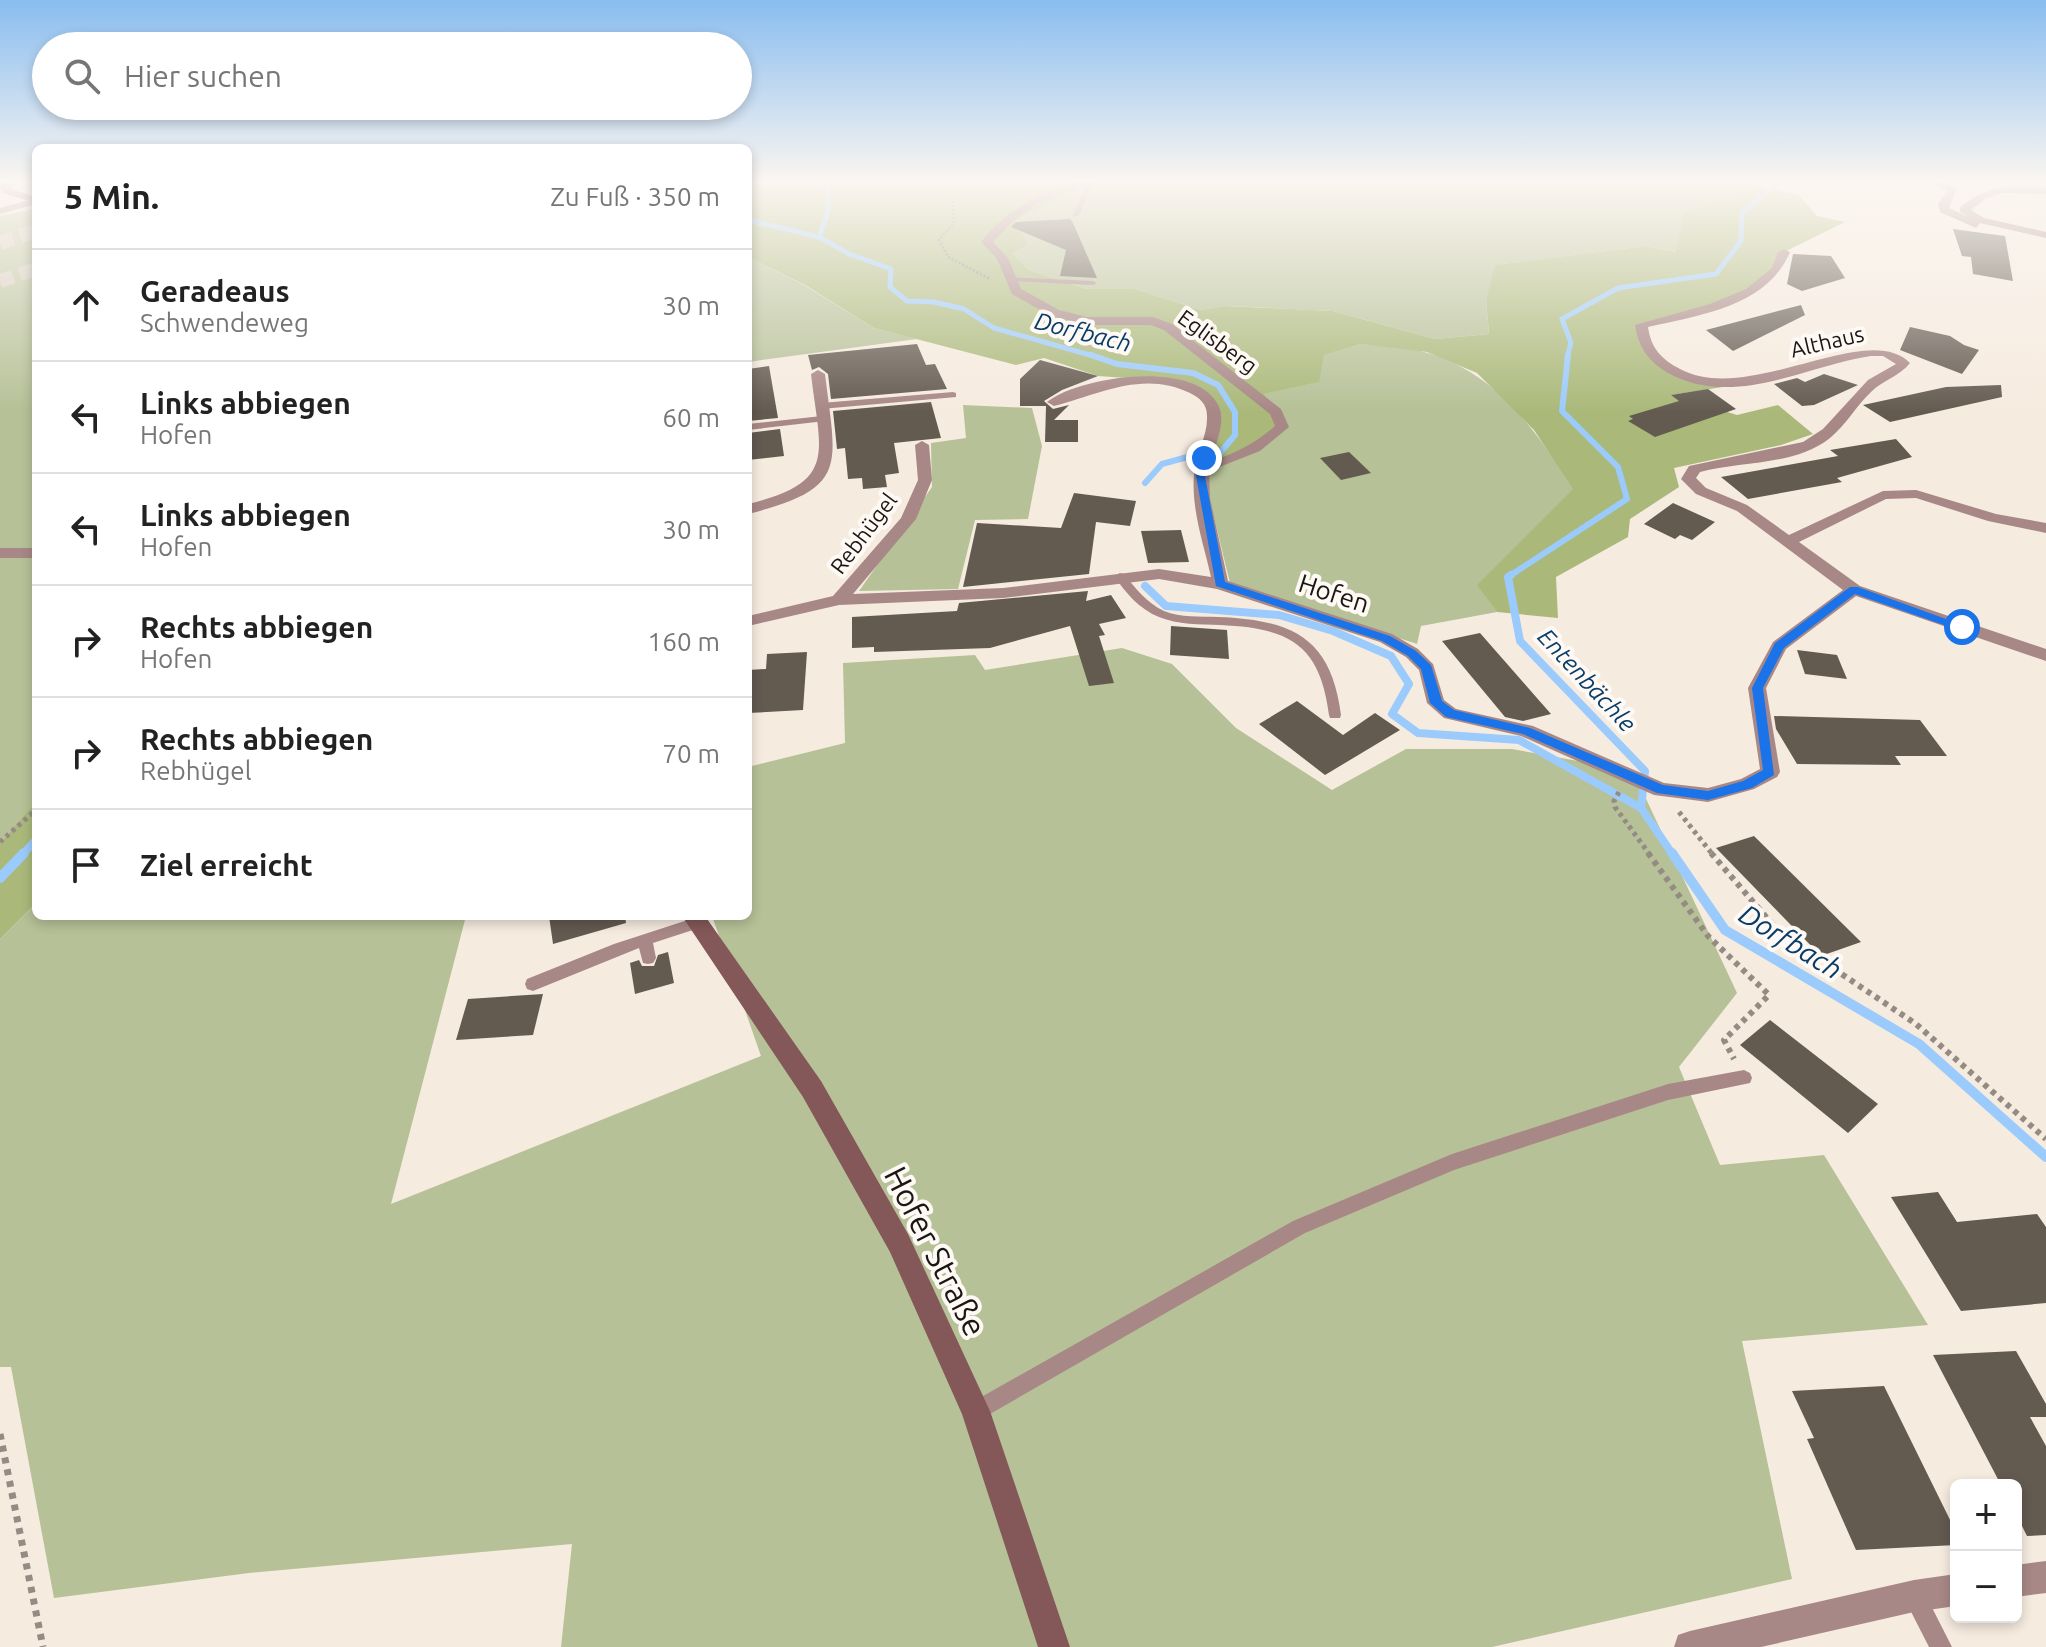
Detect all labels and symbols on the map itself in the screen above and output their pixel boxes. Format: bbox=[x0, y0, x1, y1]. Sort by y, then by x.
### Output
street label: Eglisberg bbox=[1174, 304, 1262, 378]
water label: Dorfbach bbox=[1032, 307, 1134, 357]
street label: Althaus bbox=[1788, 320, 1866, 362]
route end bbox=[1186, 440, 1222, 476]
street label: Rebhügel bbox=[825, 488, 902, 578]
street label: Hofen bbox=[1295, 568, 1373, 618]
route start bbox=[1944, 609, 1980, 645]
water label: Entenbächle bbox=[1533, 623, 1641, 737]
water label: Dorfbach bbox=[1734, 897, 1848, 985]
street label: Hofer Straße bbox=[878, 1160, 994, 1342]

